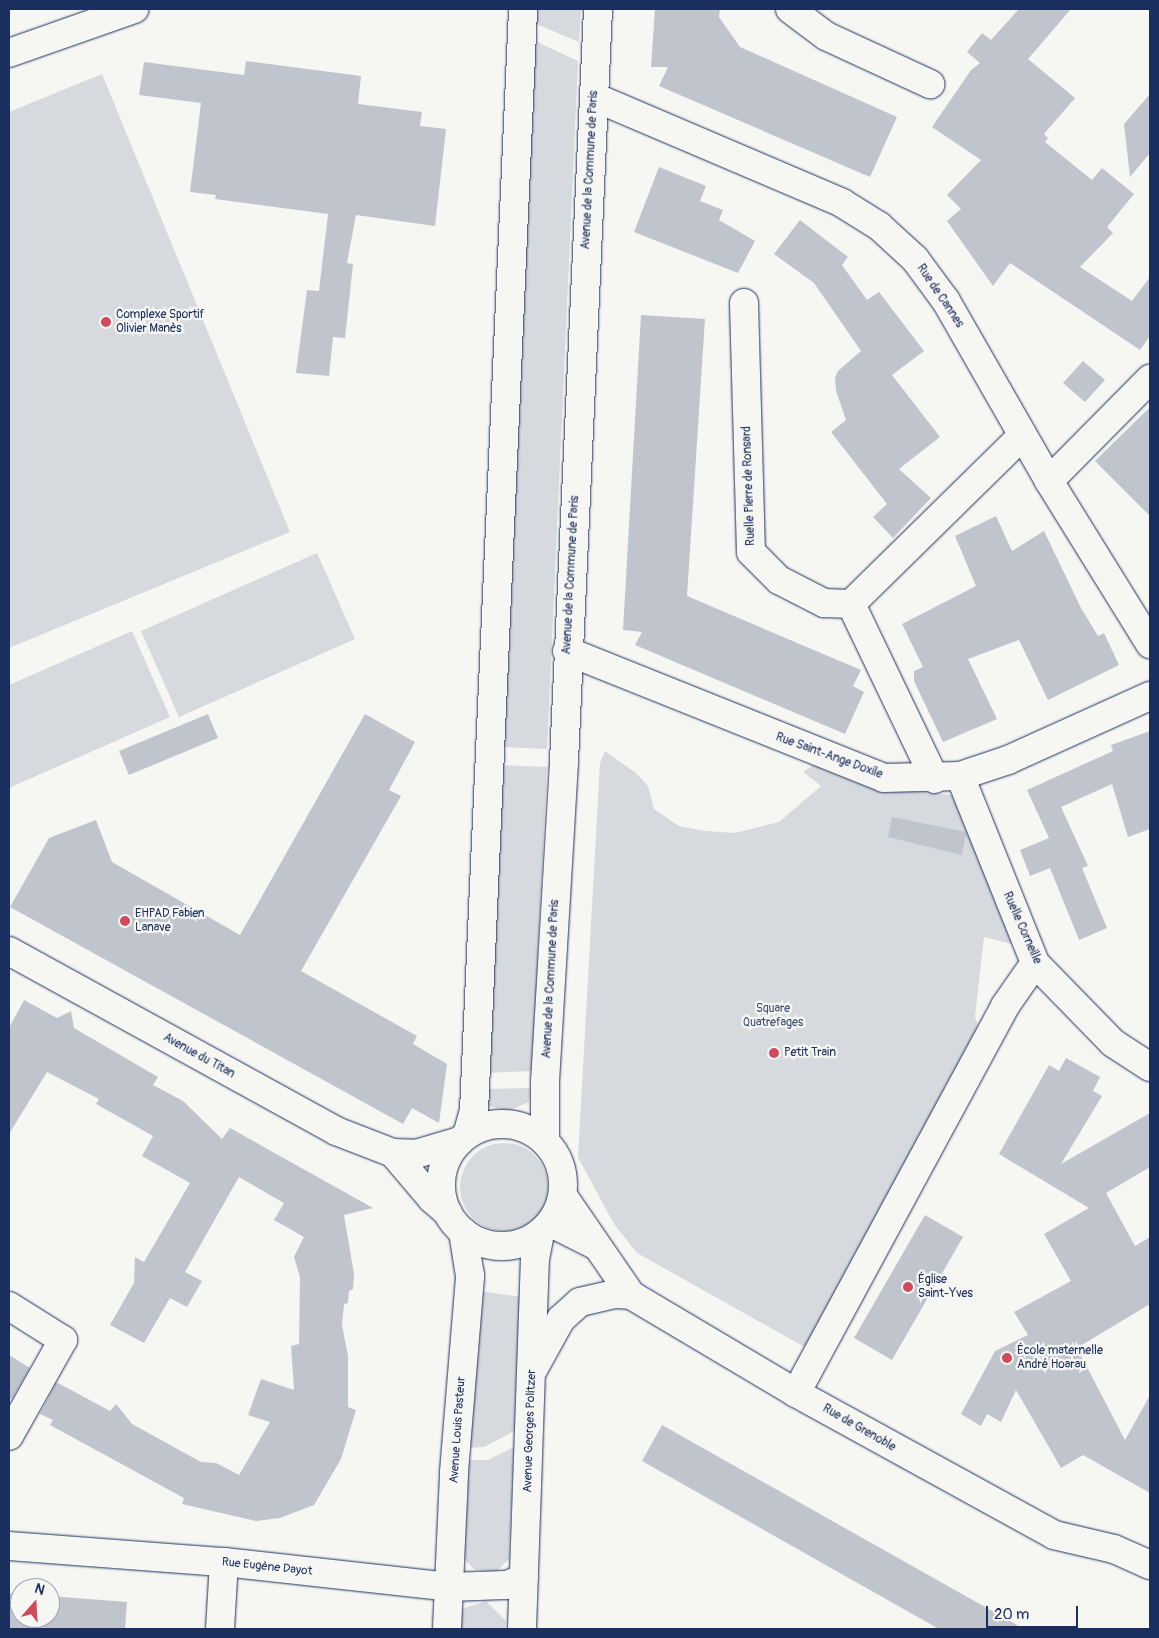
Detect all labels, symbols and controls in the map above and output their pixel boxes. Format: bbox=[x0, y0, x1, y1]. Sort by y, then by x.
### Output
street label: Avenue de la Commune de Paris bbox=[579, 90, 601, 250]
street label: Rue de Cannes bbox=[913, 262, 967, 330]
place label: Complexe Sportif Olivier Manès bbox=[116, 308, 204, 336]
marker: Complexe Sportif Olivier Manès bbox=[100, 316, 112, 328]
street label: Ruelle Pierre de Ronsard bbox=[740, 426, 758, 546]
street label: Avenue de la Commune de Paris bbox=[560, 495, 582, 655]
street label: Rue Saint-Ange Doxile bbox=[774, 730, 884, 782]
street label: Ruelle Corneille bbox=[1000, 890, 1044, 966]
street label: Avenue de la Commune de Paris bbox=[540, 899, 562, 1059]
place label: EHPAD Fabien Lanave bbox=[135, 907, 205, 935]
marker: EHPAD Fabien Lanave bbox=[119, 915, 131, 927]
park label: Square Quatrefages bbox=[743, 1002, 803, 1030]
street label: Avenue du Titan bbox=[161, 1030, 237, 1082]
place label: Petit Train bbox=[784, 1046, 836, 1060]
marker: Petit Train bbox=[768, 1047, 780, 1059]
place label: Église Saint-Yves bbox=[918, 1273, 973, 1301]
marker: Église Saint-Yves bbox=[902, 1281, 914, 1293]
place label: École maternelle André Hoarau bbox=[1017, 1344, 1103, 1372]
marker: École maternelle André Hoarau bbox=[1001, 1352, 1013, 1364]
street label: Avenue Georges Politzer bbox=[521, 1369, 539, 1493]
street label: Avenue Louis Pasteur bbox=[447, 1376, 469, 1484]
street label: Rue de Grenoble bbox=[820, 1401, 898, 1455]
street label: Rue Eugène Dayot bbox=[221, 1555, 313, 1579]
north arrow bbox=[10, 1578, 60, 1628]
text: N bbox=[32, 1580, 47, 1599]
scale bar bbox=[989, 1596, 1082, 1628]
text: 20 m bbox=[994, 1605, 1029, 1624]

